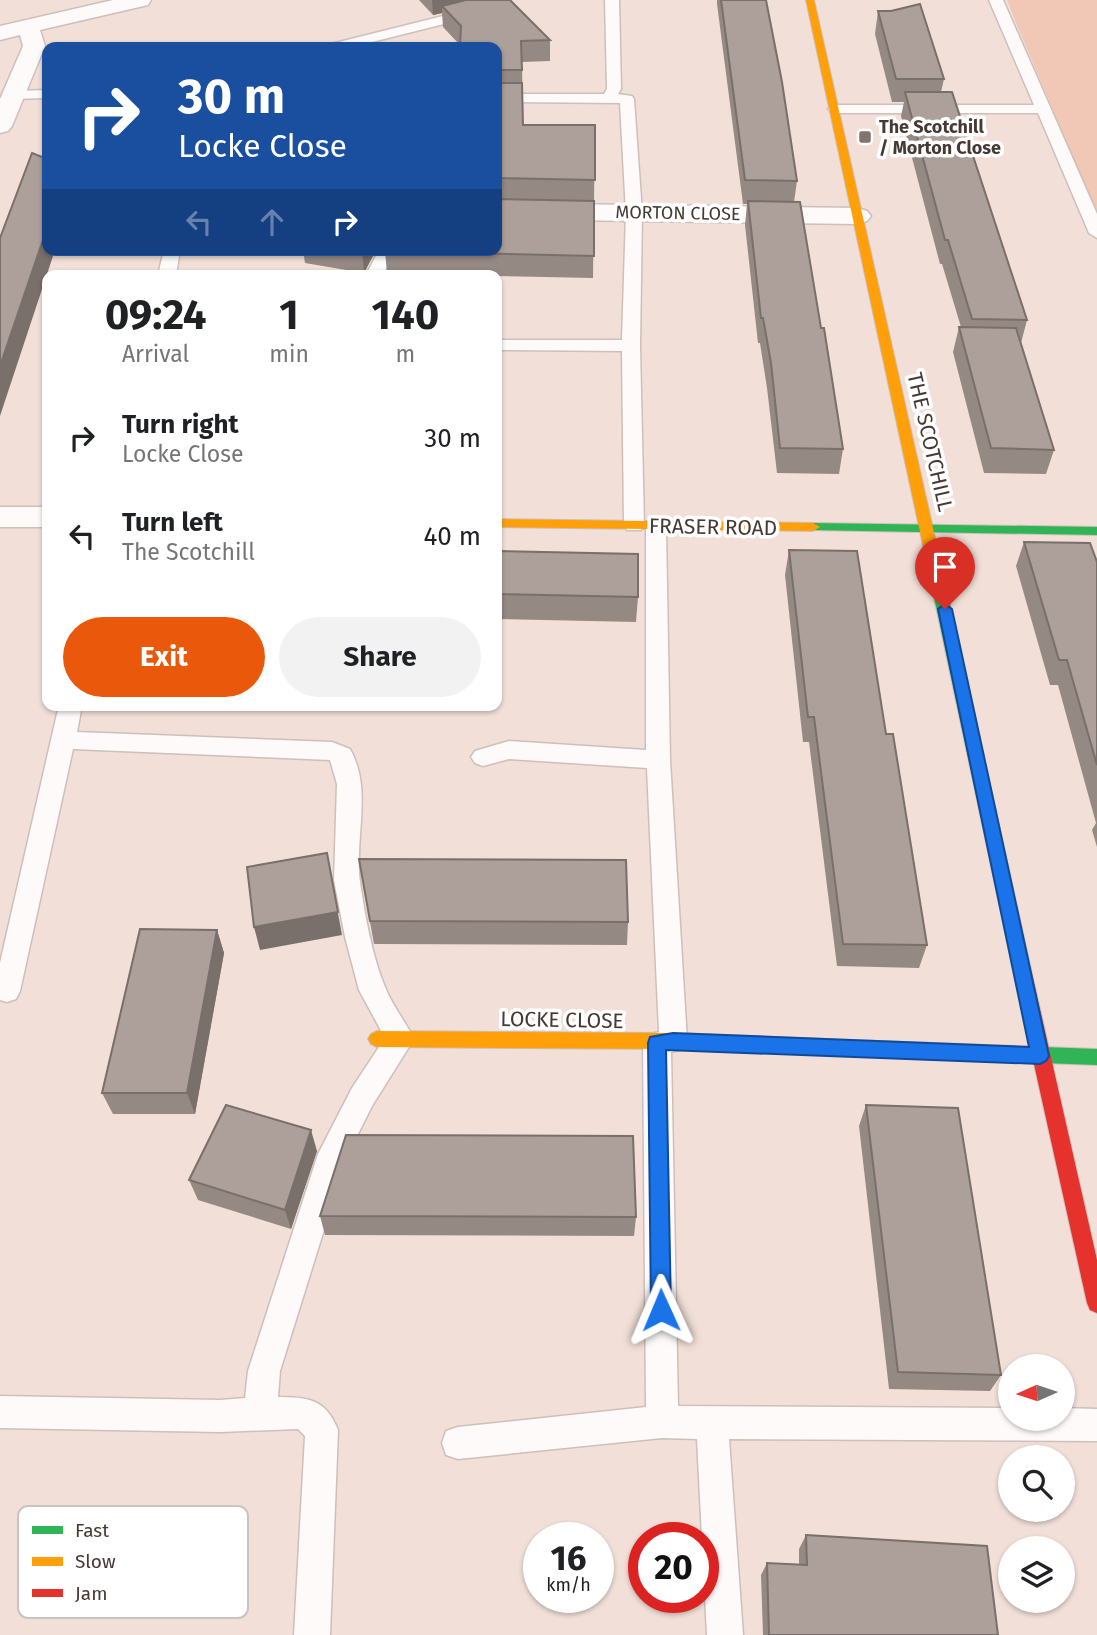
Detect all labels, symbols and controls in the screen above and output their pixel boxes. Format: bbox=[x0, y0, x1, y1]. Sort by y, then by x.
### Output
text: 30 m bbox=[178, 67, 285, 126]
icon: right bbox=[63, 70, 154, 161]
place label: The Scotchill / Morton Close bbox=[879, 116, 1001, 159]
text: Locke Close bbox=[178, 127, 347, 165]
marker: The Scotchill / Morton Close bbox=[857, 129, 873, 145]
street label: MORTON CLOSE bbox=[615, 201, 741, 225]
icon: left bbox=[180, 203, 218, 241]
icon: ahead bbox=[253, 203, 291, 241]
icon: right bbox=[326, 203, 364, 241]
text: 09:24 bbox=[105, 290, 207, 340]
text: 1 bbox=[279, 290, 299, 340]
text: 140 bbox=[372, 290, 439, 340]
text: Arrival bbox=[122, 340, 189, 368]
text: min bbox=[269, 340, 309, 368]
text: m bbox=[396, 340, 415, 368]
street label: THE SCOTCHILL bbox=[901, 370, 959, 515]
text: Turn right bbox=[122, 409, 239, 440]
icon: right bbox=[63, 419, 101, 457]
text: 30 m bbox=[424, 423, 481, 454]
text: Locke Close bbox=[122, 440, 244, 468]
text: Turn left bbox=[122, 507, 223, 538]
street label: FRASER ROAD bbox=[649, 513, 777, 541]
icon: left bbox=[63, 517, 101, 555]
text: 40 m bbox=[423, 521, 481, 552]
pin bbox=[915, 537, 975, 609]
text: The Scotchill bbox=[122, 538, 255, 566]
icon: arrive bbox=[926, 548, 964, 586]
button: Exit bbox=[63, 617, 265, 697]
button: Share bbox=[279, 617, 481, 697]
street label: LOCKE CLOSE bbox=[500, 1006, 624, 1034]
position arrow bbox=[624, 1273, 698, 1347]
north arrow bbox=[998, 1354, 1074, 1432]
map controls bbox=[998, 1354, 1075, 1613]
button: search bbox=[998, 1445, 1075, 1522]
legend bbox=[18, 1506, 248, 1618]
text: Fast bbox=[75, 1519, 109, 1542]
speed limit sign: 20 bbox=[628, 1522, 719, 1613]
button: layers bbox=[998, 1536, 1075, 1613]
text: 16 bbox=[551, 1537, 586, 1579]
text: Slow bbox=[75, 1550, 116, 1573]
text: km/h bbox=[546, 1574, 591, 1596]
text: Jam bbox=[75, 1582, 107, 1605]

